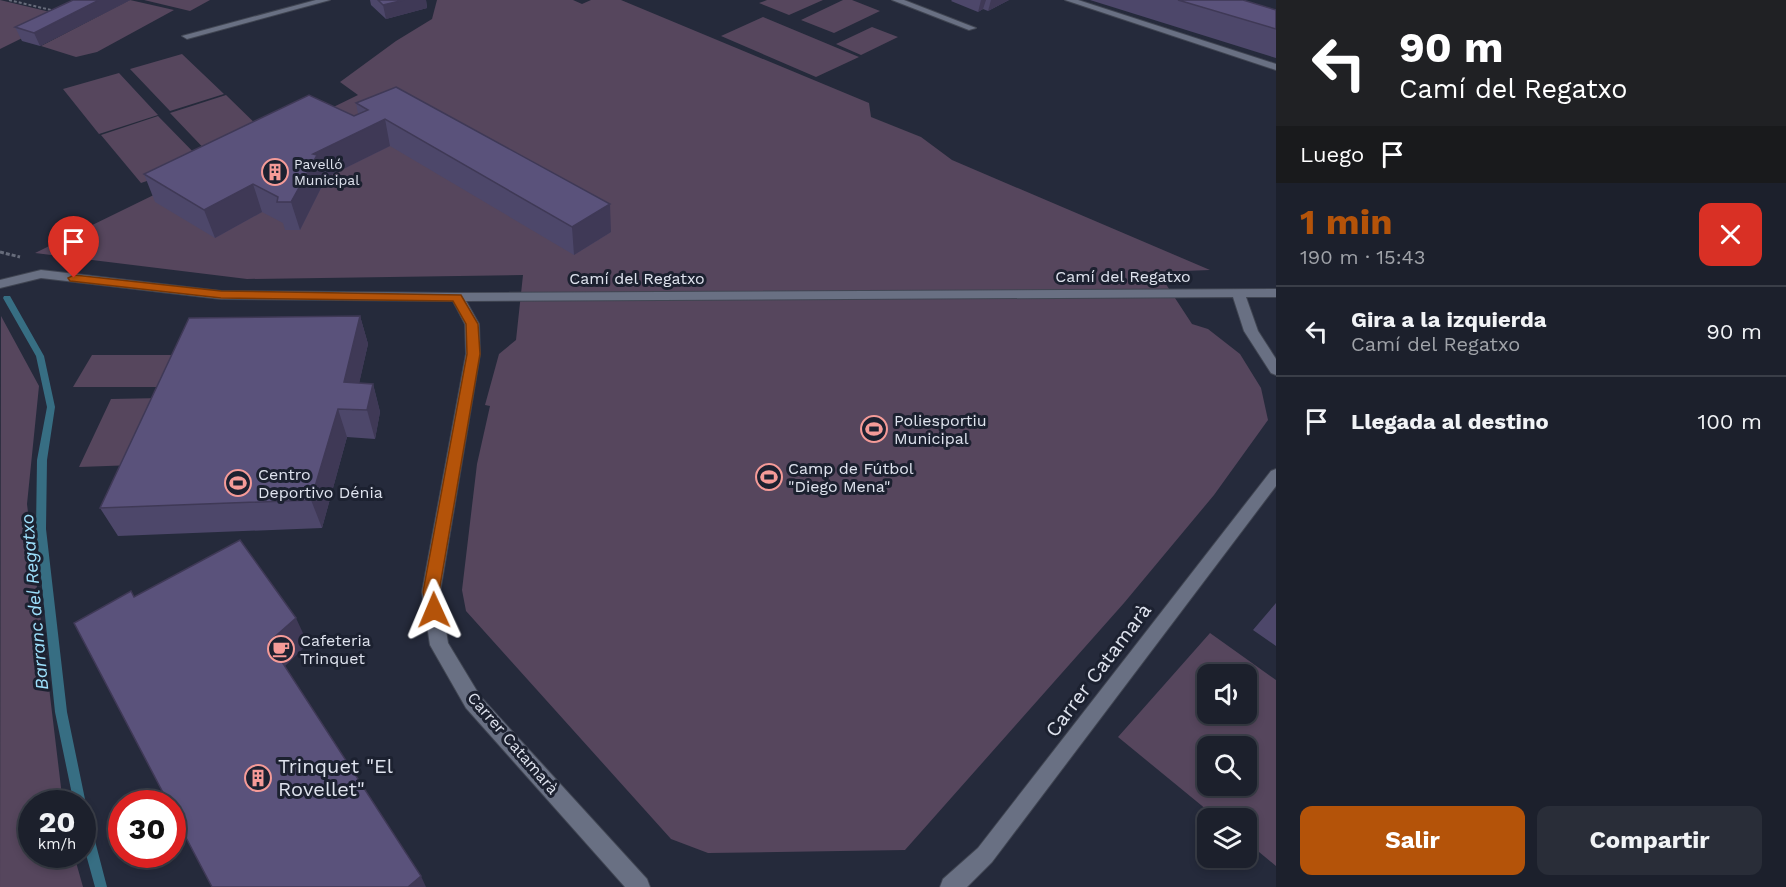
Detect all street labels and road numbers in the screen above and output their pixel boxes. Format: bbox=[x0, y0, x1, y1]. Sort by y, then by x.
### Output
street label: Camí del Regatxo bbox=[1055, 267, 1191, 286]
street label: Camí del Regatxo bbox=[569, 269, 705, 288]
street label: Carrer Catamarà bbox=[1040, 598, 1156, 742]
street label: Carrer Catamarà bbox=[464, 688, 562, 798]

